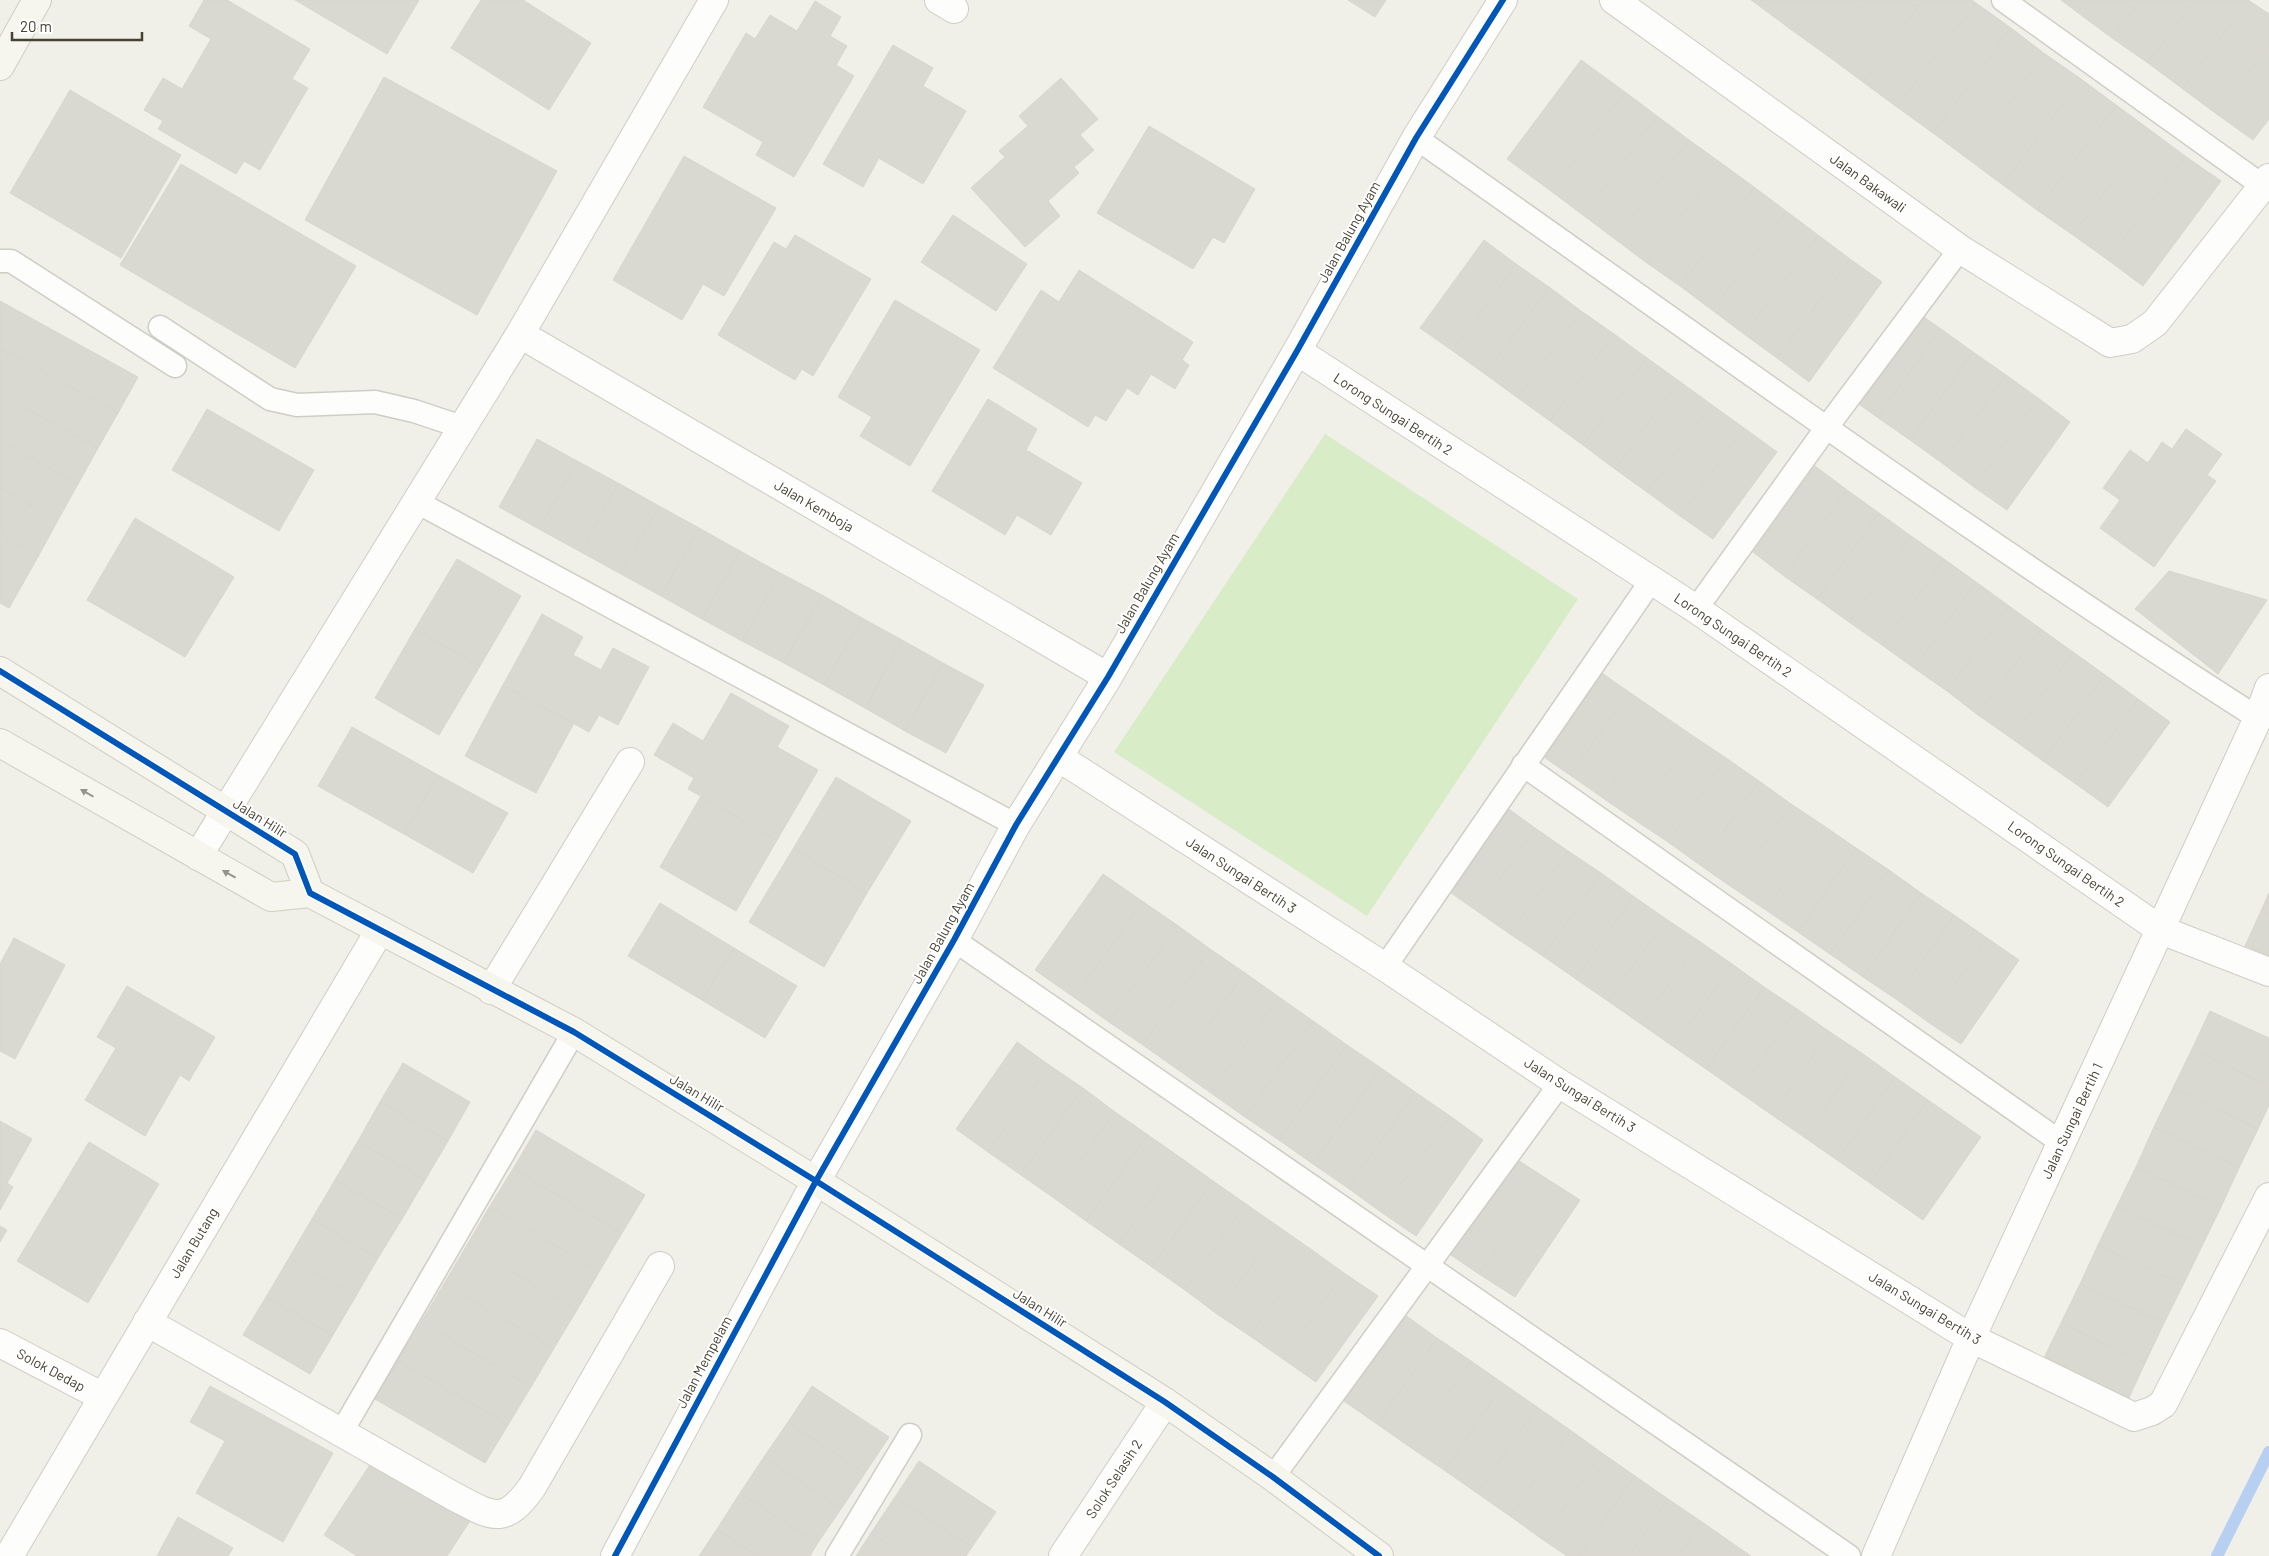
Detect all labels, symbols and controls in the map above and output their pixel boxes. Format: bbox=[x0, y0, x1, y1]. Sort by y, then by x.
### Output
scale bar bbox=[12, 10, 142, 42]
text: 20 m bbox=[20, 17, 52, 35]
street label: Jalan Bakawali bbox=[1827, 149, 1910, 216]
street label: Jalan Balung Ayam bbox=[1314, 178, 1384, 286]
street label: Lorong Sungai Bertih 2 bbox=[1331, 369, 1456, 458]
street label: Jalan Kemboja bbox=[771, 476, 857, 535]
street label: Jalan Balung Ayam bbox=[1111, 529, 1182, 636]
street label: Lorong Sungai Bertih 2 bbox=[1671, 589, 1795, 680]
one-way arrow bbox=[81, 789, 94, 798]
street label: Jalan Hilir bbox=[230, 794, 290, 841]
street label: Lorong Sungai Bertih 2 bbox=[2005, 817, 2128, 910]
street label: Jalan Sungai Bertih 3 bbox=[1183, 833, 1300, 917]
one-way arrow bbox=[222, 869, 235, 878]
street label: Jalan Balung Ayam bbox=[908, 879, 978, 987]
street label: Jalan Sungai Bertih 3 bbox=[1522, 1053, 1639, 1136]
street label: Jalan Sungai Bertih 1 bbox=[2037, 1060, 2106, 1181]
street label: Jalan Hilir bbox=[667, 1070, 728, 1115]
street label: Jalan Butang bbox=[166, 1204, 221, 1281]
street label: Jalan Sungai Bertih 3 bbox=[1866, 1267, 1984, 1348]
street label: Jalan Hilir bbox=[1010, 1284, 1070, 1331]
street label: Jalan Mempelam bbox=[672, 1313, 735, 1411]
street label: Solok Dedap bbox=[14, 1344, 88, 1395]
street label: Solok Selasih 2 bbox=[1082, 1436, 1145, 1521]

